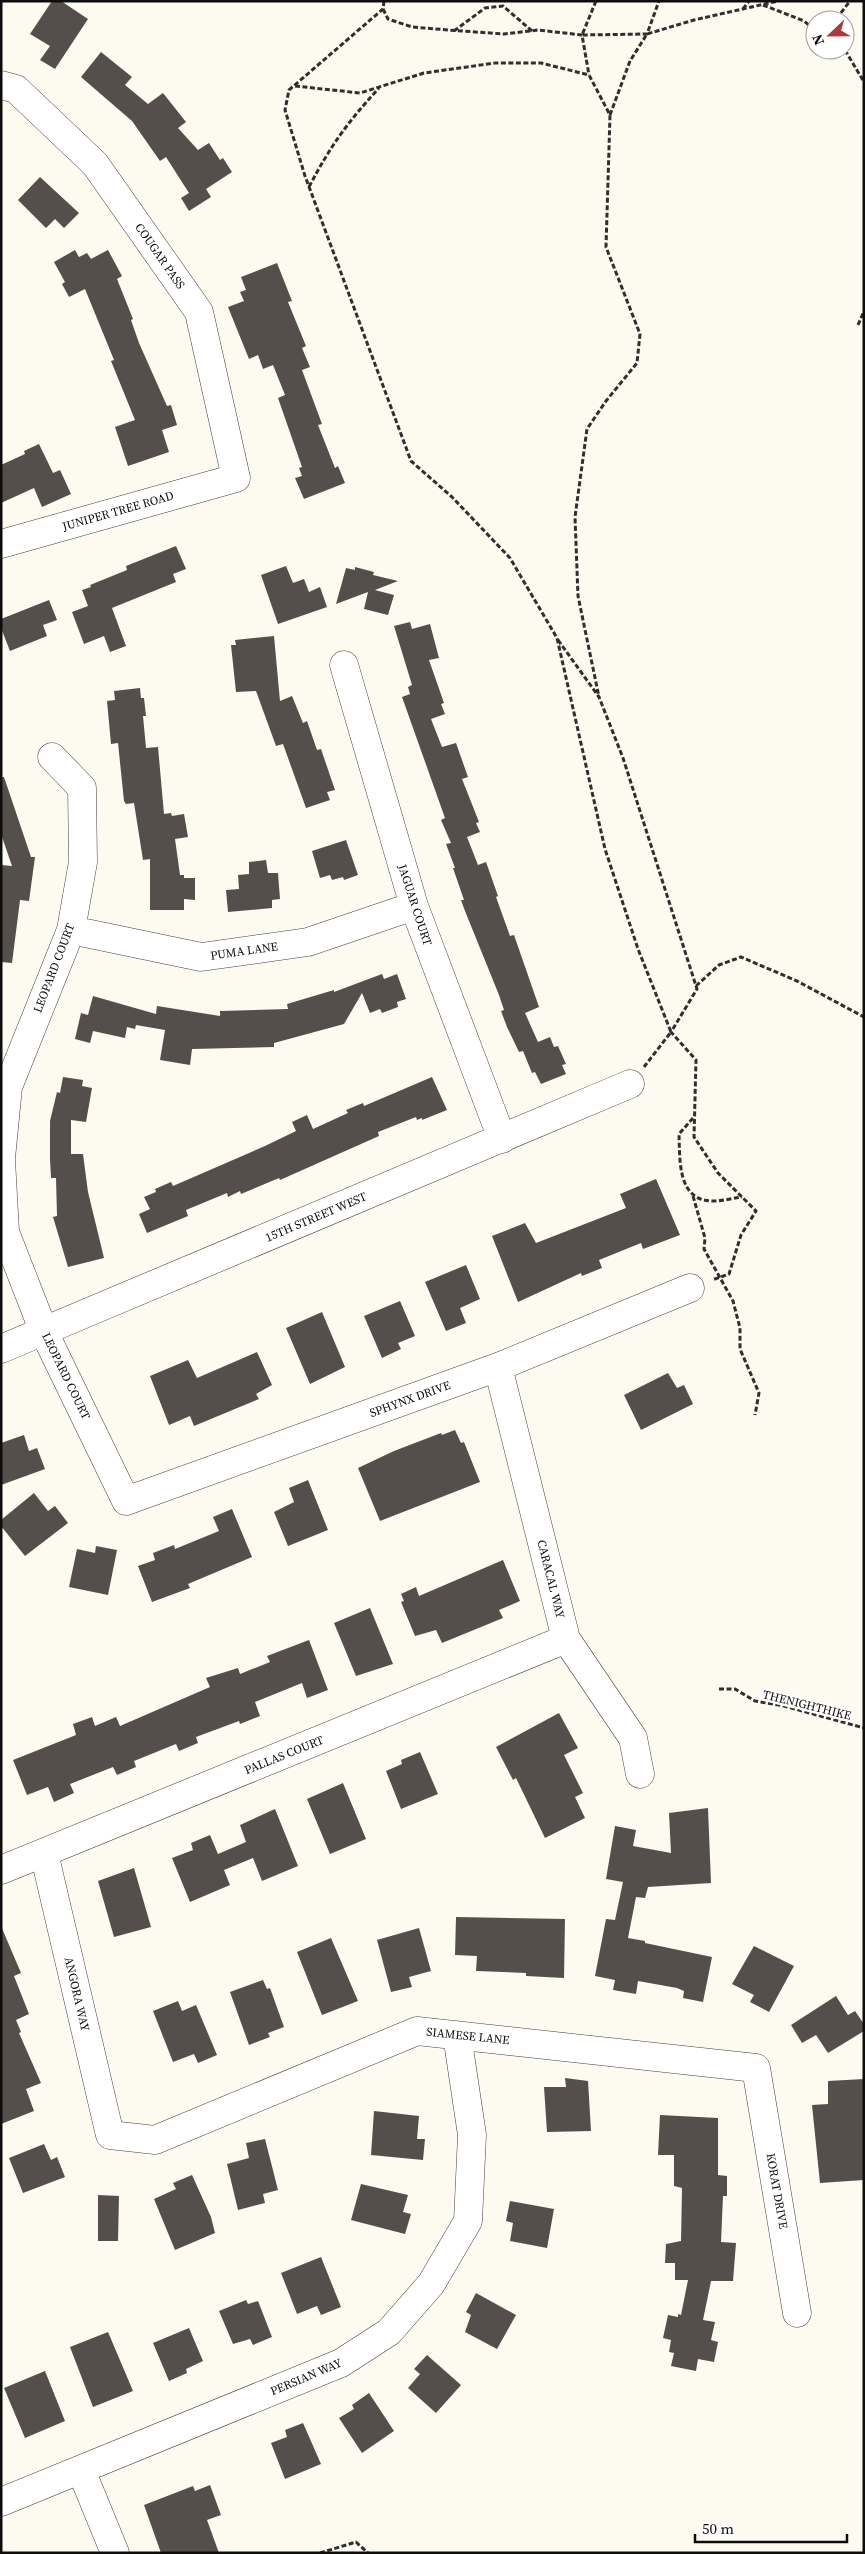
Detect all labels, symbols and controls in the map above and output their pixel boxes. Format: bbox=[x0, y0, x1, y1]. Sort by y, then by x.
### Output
north arrow bbox=[805, 10, 855, 60]
text: N bbox=[807, 31, 829, 48]
street label: COUGAR PASS bbox=[131, 220, 189, 292]
street label: JUNIPER TREE ROAD bbox=[60, 487, 176, 535]
street label: JAGUAR COURT bbox=[394, 861, 436, 948]
street label: LEOPARD COURT bbox=[30, 920, 79, 1015]
street label: PUMA LANE bbox=[209, 938, 279, 964]
street label: 15TH STREET WEST bbox=[263, 1188, 370, 1246]
street label: LEOPARD COURT bbox=[38, 1330, 94, 1423]
street label: SPHYNX DRIVE bbox=[367, 1377, 453, 1421]
street label: CARACAL WAY bbox=[533, 1538, 569, 1620]
street label: THENIGHTHIKE bbox=[761, 1686, 853, 1724]
street label: PALLAS COURT bbox=[242, 1732, 327, 1778]
street label: ANGORA WAY bbox=[61, 1955, 93, 2033]
street label: SIAMESE LANE bbox=[426, 2024, 510, 2048]
street label: KORAT DRIVE bbox=[762, 2152, 792, 2230]
street label: PERSIAN WAY bbox=[268, 2355, 345, 2399]
scale bar bbox=[695, 2512, 848, 2544]
text: 50 m bbox=[702, 2518, 734, 2539]

